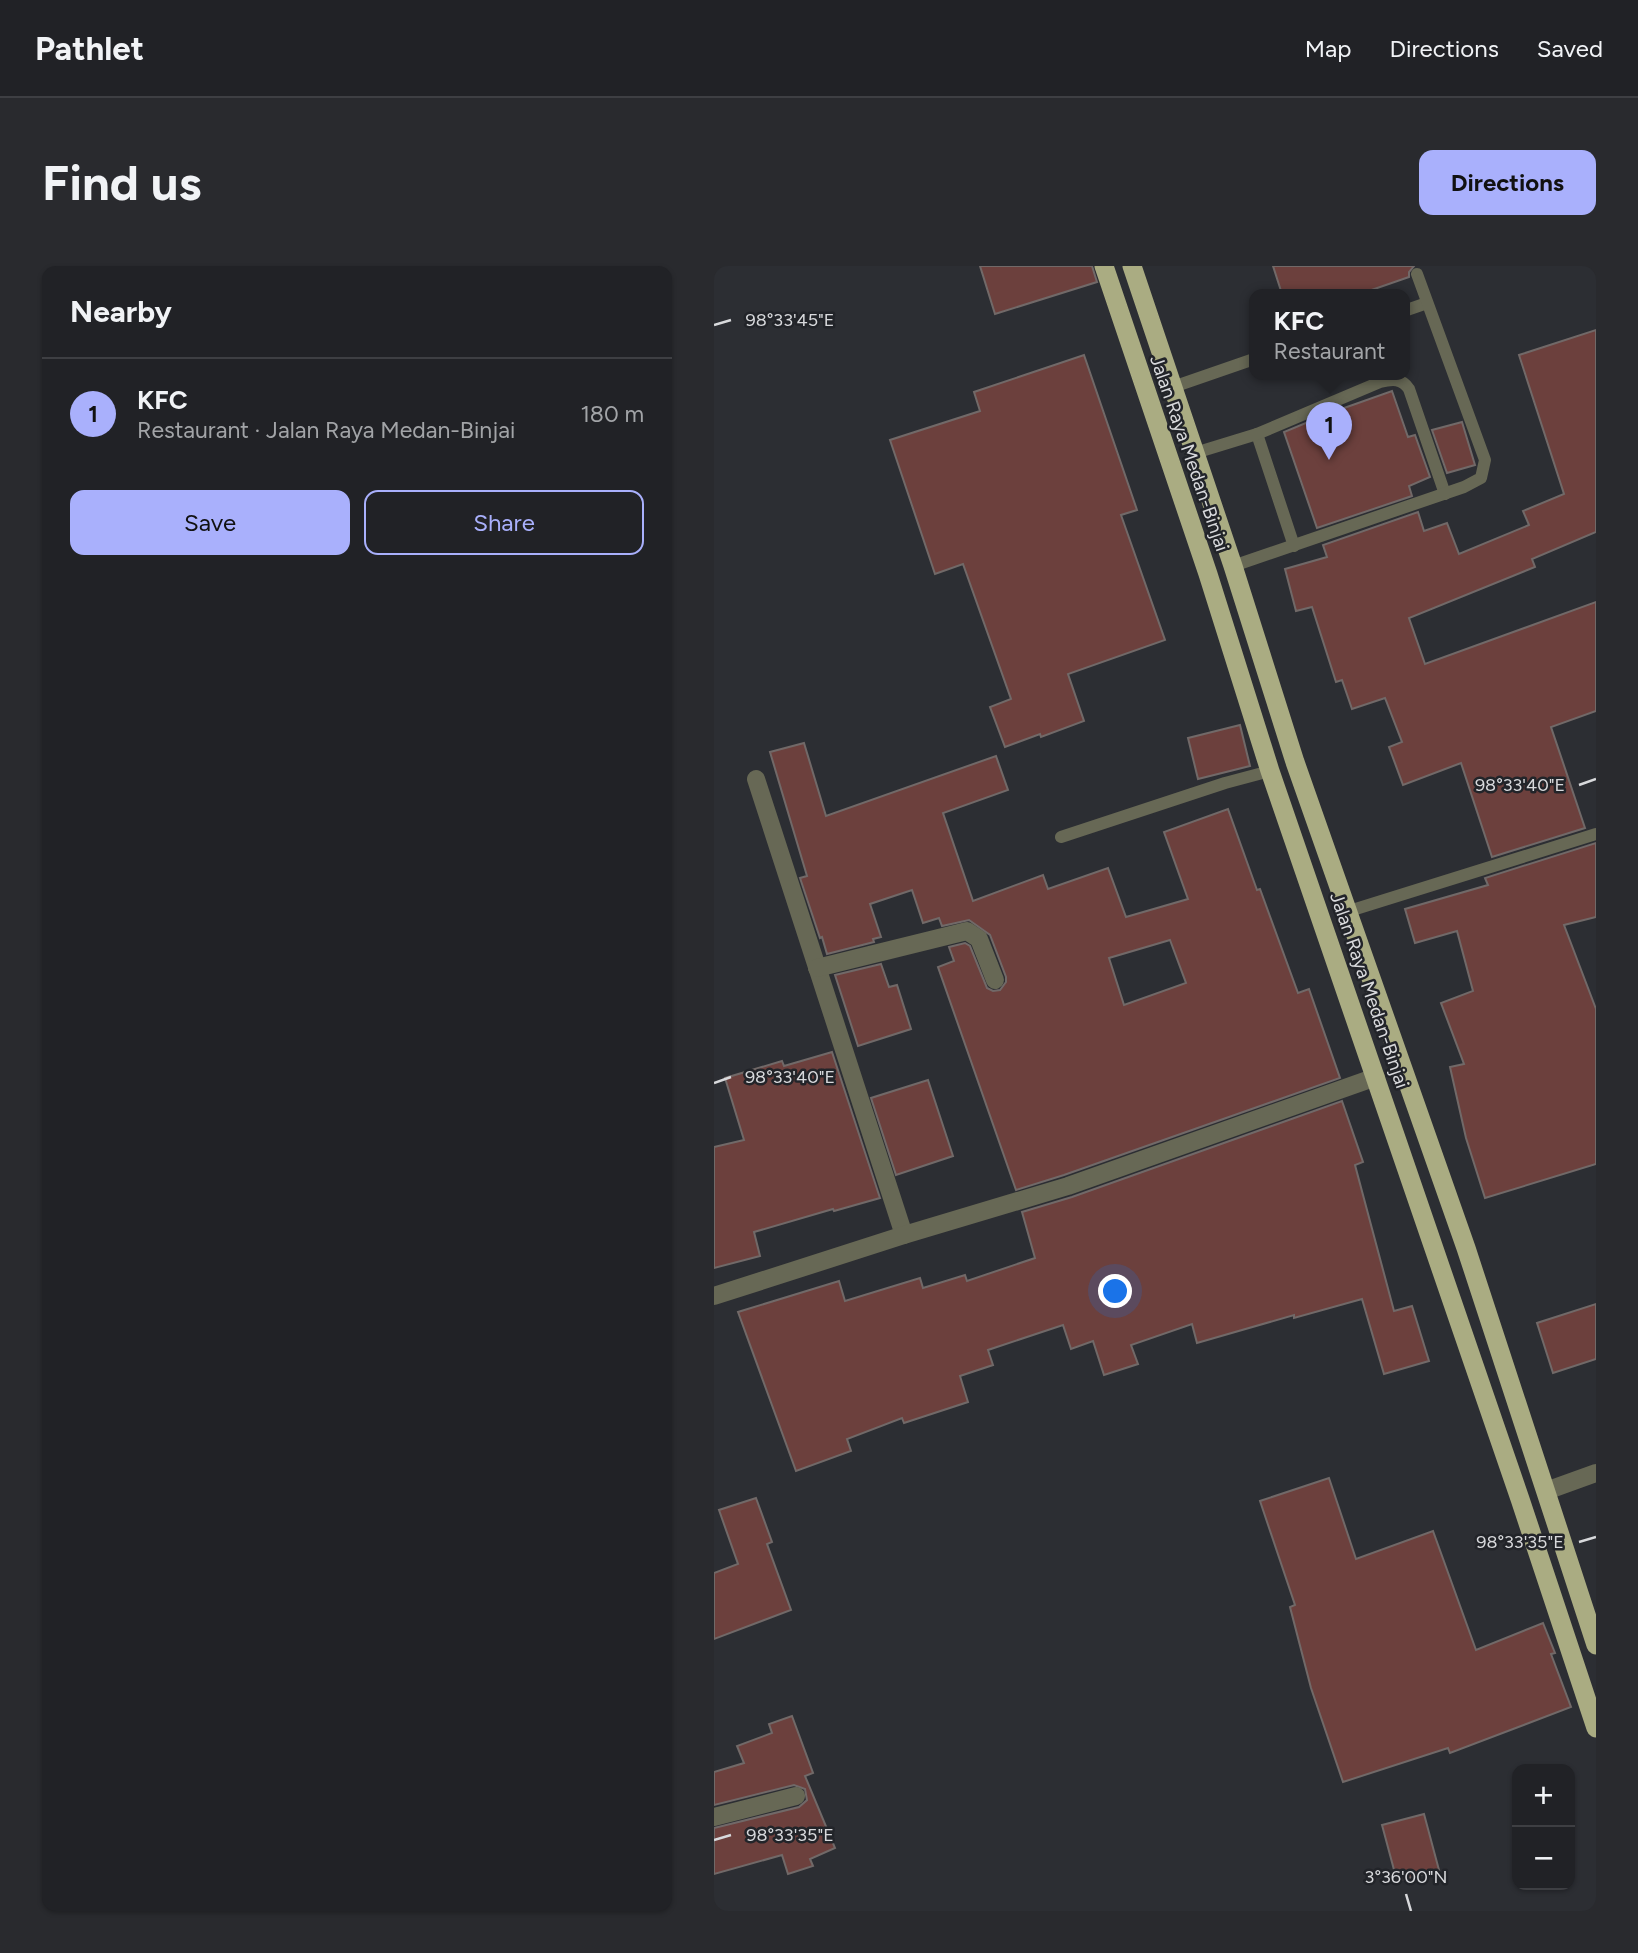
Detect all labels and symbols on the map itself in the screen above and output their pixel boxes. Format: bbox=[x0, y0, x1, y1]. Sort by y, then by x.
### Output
text: 98°33'45"E bbox=[745, 309, 835, 331]
street label: Jalan Raya Medan-Binjai bbox=[1145, 352, 1234, 554]
pin: 1 bbox=[1306, 402, 1352, 460]
text: 98°33'40"E bbox=[1475, 774, 1565, 796]
street label: Jalan Raya Medan-Binjai bbox=[1325, 889, 1414, 1091]
text: 98°33'40"E bbox=[745, 1066, 835, 1088]
your location bbox=[1098, 1274, 1132, 1308]
text: 98°33'35"E bbox=[1476, 1531, 1564, 1553]
text: 98°33'35"E bbox=[746, 1824, 834, 1846]
text: 3°36'00"N bbox=[1365, 1866, 1447, 1888]

